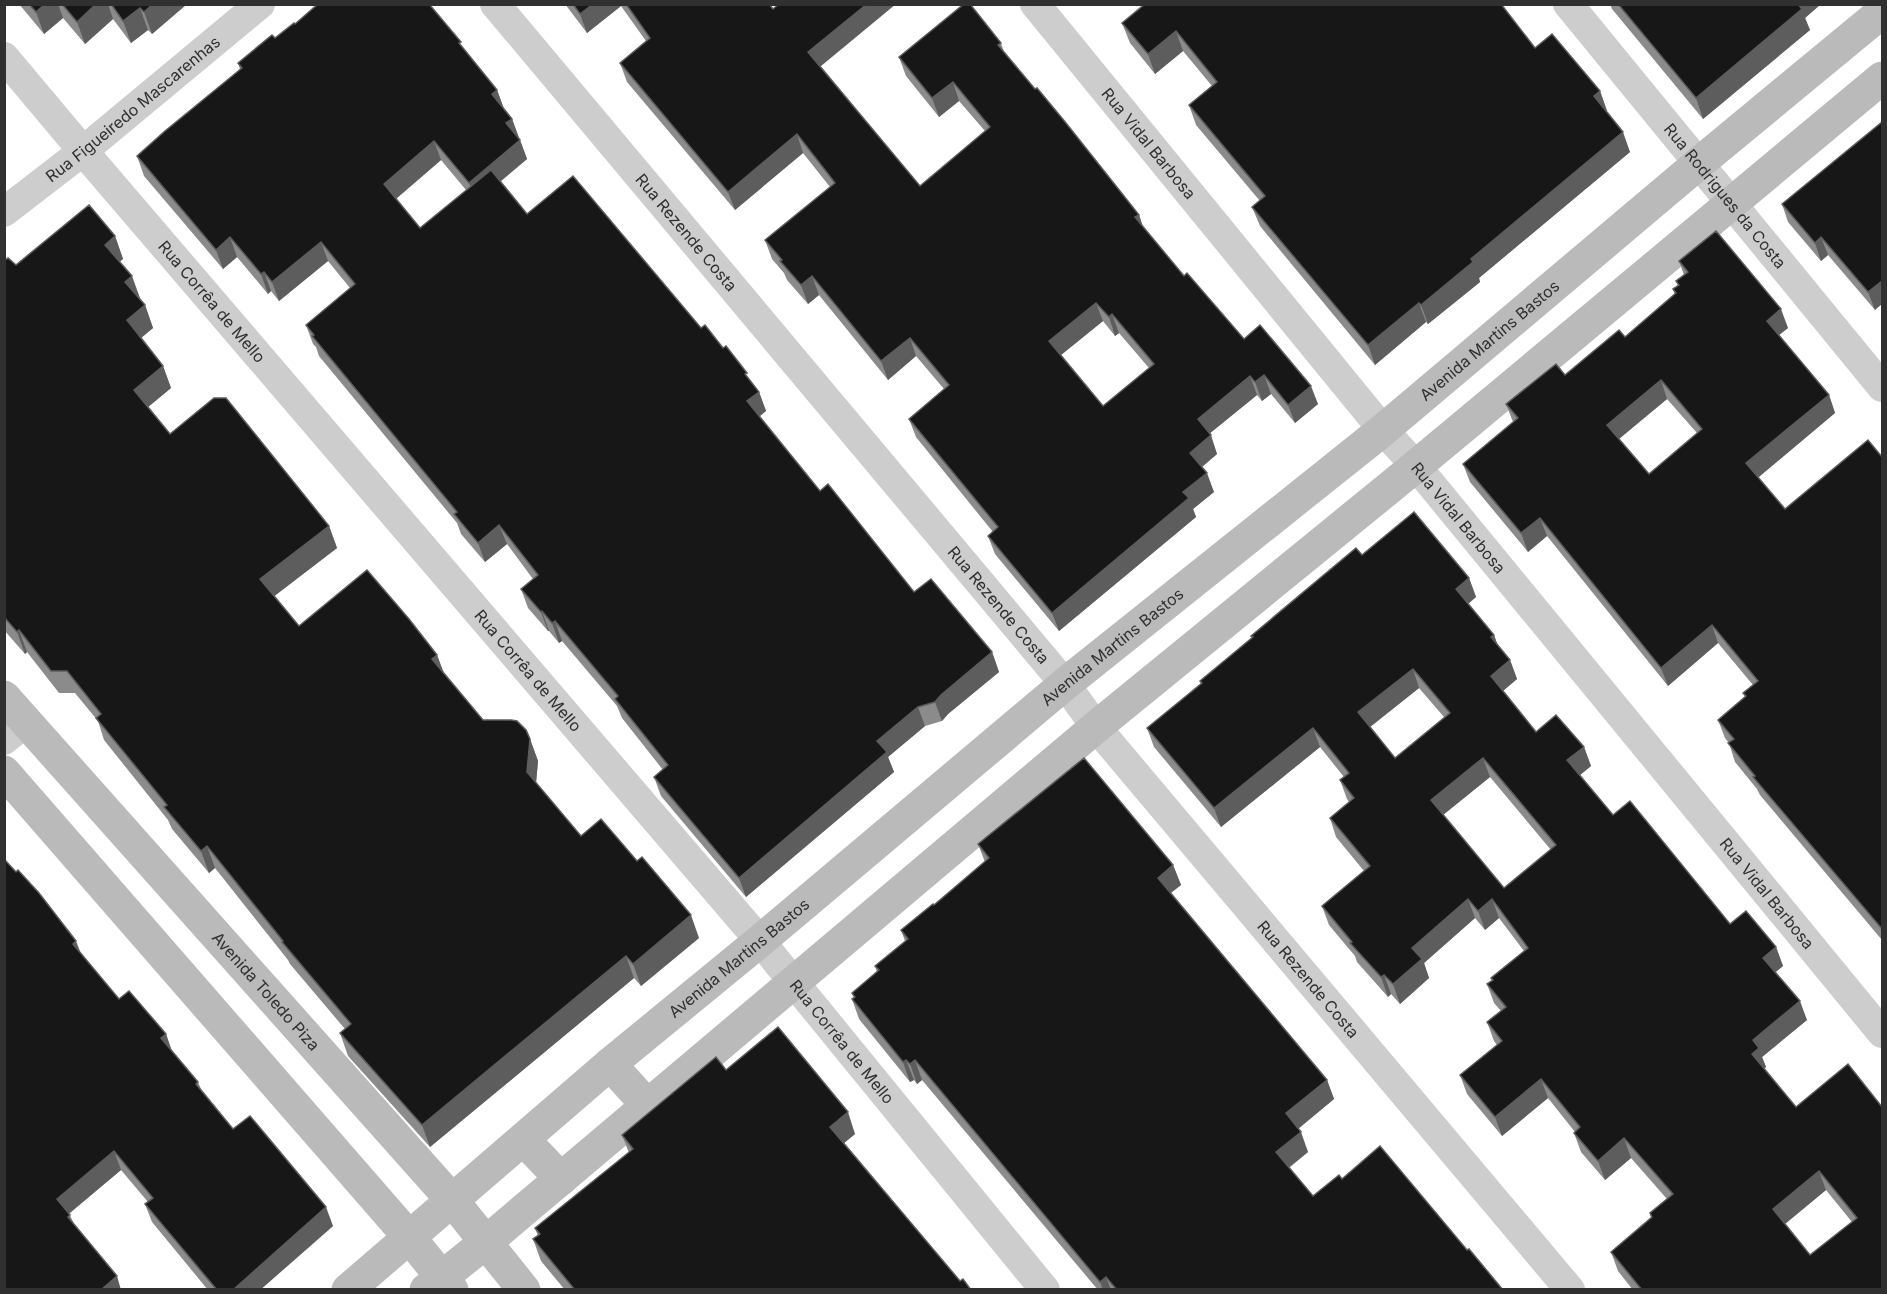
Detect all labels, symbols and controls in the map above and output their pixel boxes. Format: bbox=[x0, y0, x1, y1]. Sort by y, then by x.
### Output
street label: Rua Figueiredo Mascarenhas bbox=[42, 31, 224, 186]
street label: Rua Vidal Barbosa bbox=[1098, 84, 1200, 203]
street label: Rua Rodrigues da Costa bbox=[1660, 119, 1791, 272]
street label: Rua Rezende Costa bbox=[631, 169, 741, 295]
street label: Rua Corrêa de Mello bbox=[154, 236, 270, 367]
street label: Avenida Martins Bastos bbox=[1415, 276, 1563, 405]
street label: Rua Vidal Barbosa bbox=[1407, 458, 1510, 577]
street label: Rua Rezende Costa bbox=[944, 542, 1054, 668]
street label: Avenida Martins Bastos bbox=[1037, 583, 1187, 710]
street label: Rua Corrêa de Mello bbox=[470, 605, 586, 736]
street label: Rua Vidal Barbosa bbox=[1716, 834, 1819, 953]
street label: Avenida Martins Bastos bbox=[664, 894, 813, 1022]
street label: Rua Rezende Costa bbox=[1253, 916, 1363, 1042]
street label: Avenida Toledo Piza bbox=[208, 928, 324, 1055]
street label: Rua Corrêa de Mello bbox=[786, 975, 899, 1108]

